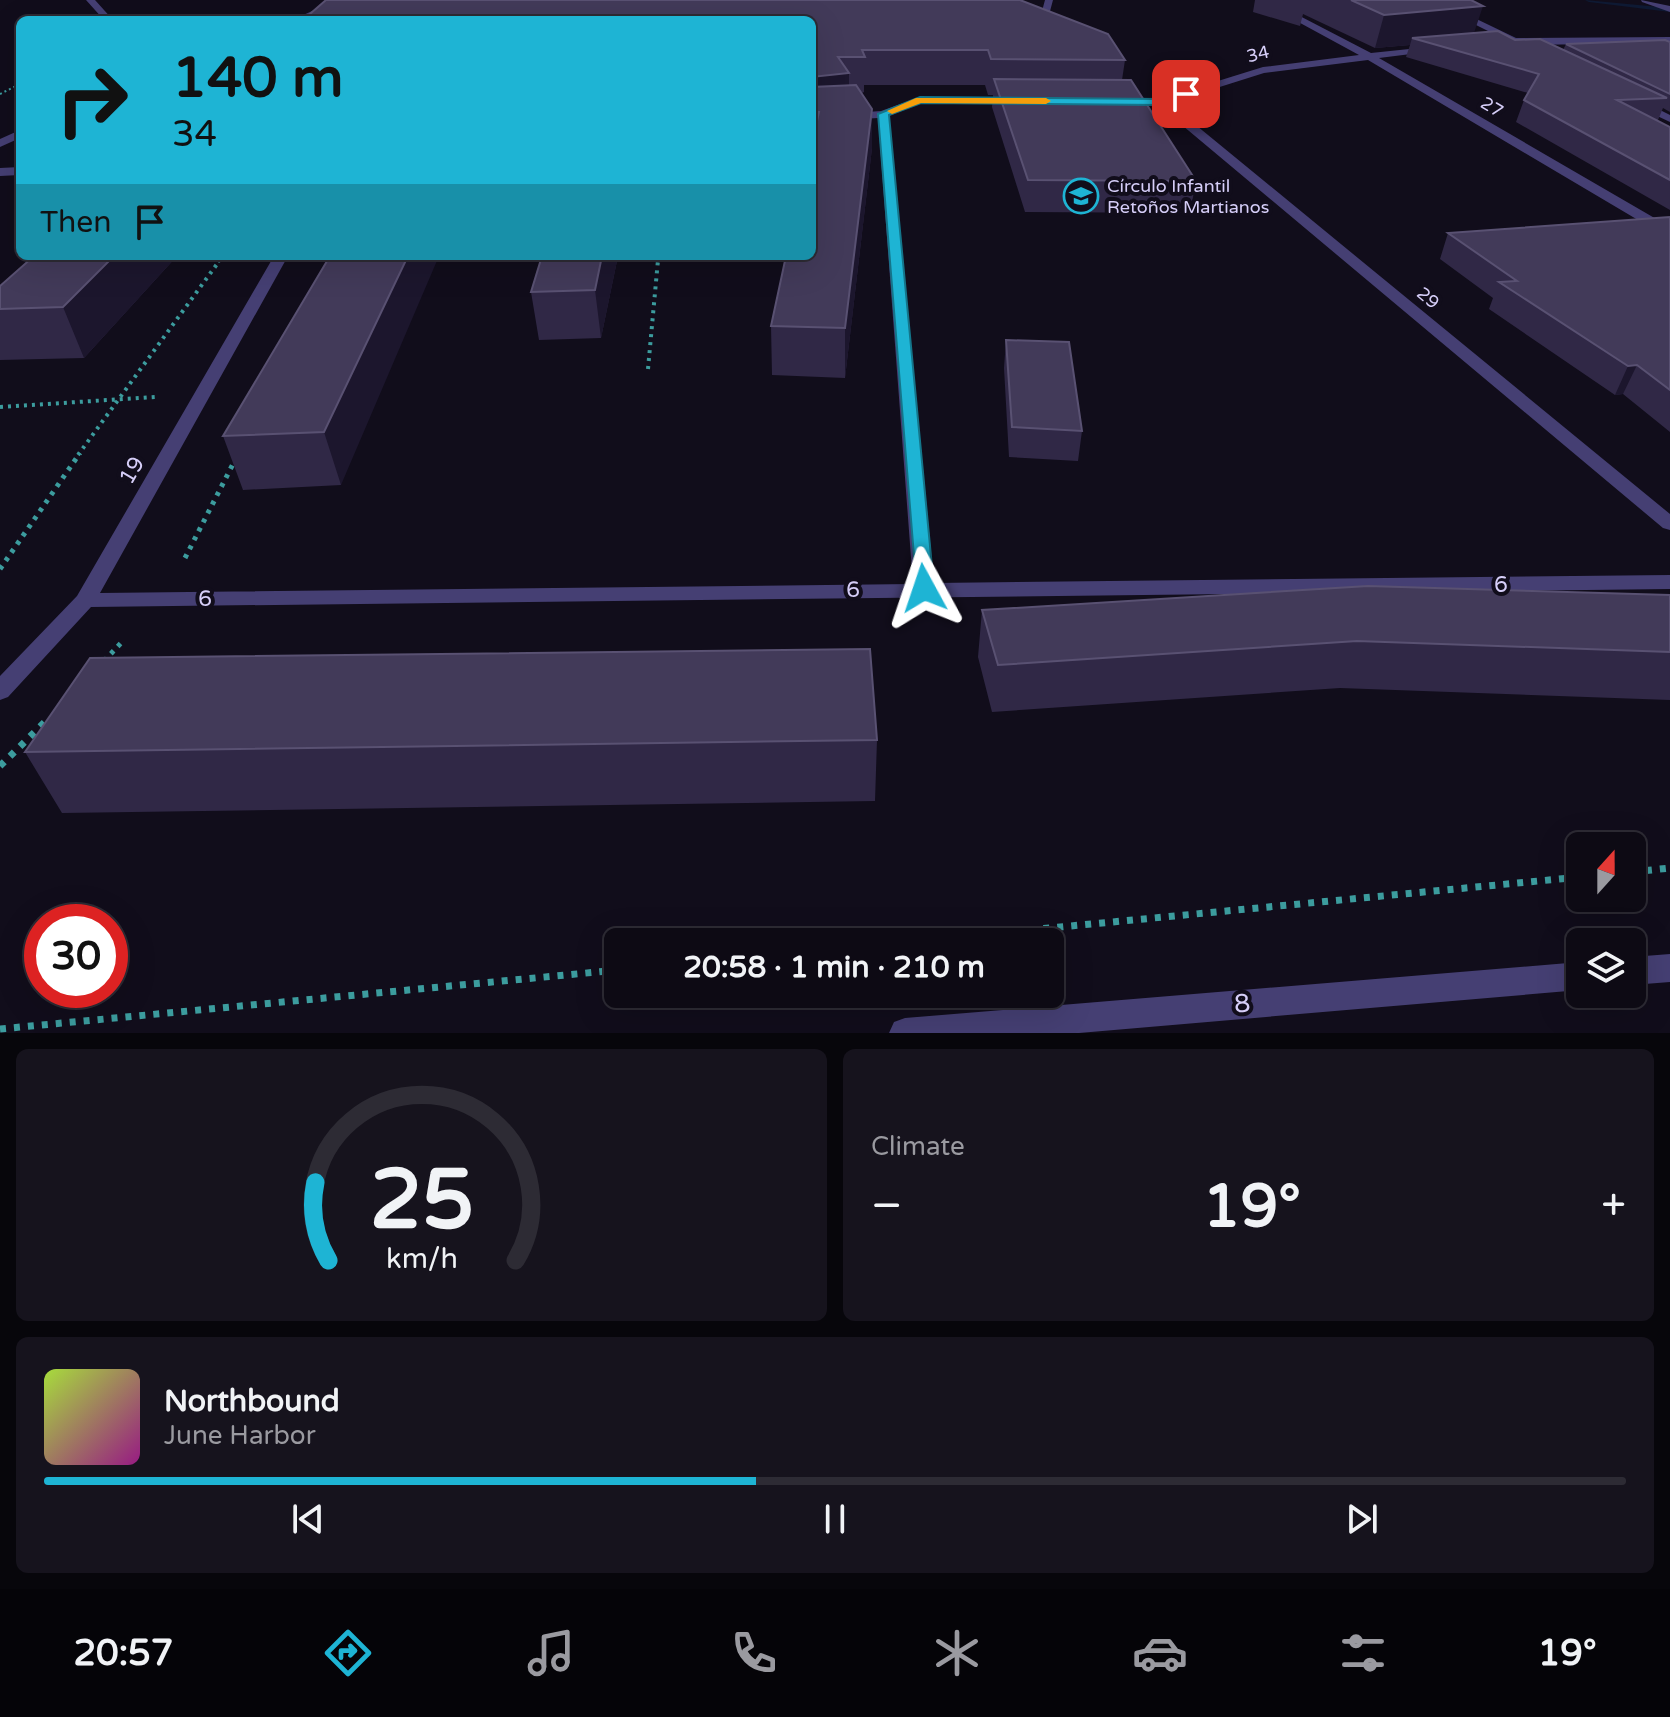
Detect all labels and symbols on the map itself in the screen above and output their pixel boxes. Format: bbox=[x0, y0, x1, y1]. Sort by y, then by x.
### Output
street label: 34 bbox=[1245, 41, 1271, 67]
pin bbox=[1152, 60, 1220, 128]
street label: 27 bbox=[1477, 92, 1507, 122]
place label: Círculo Infantil Retoños Martianos bbox=[1107, 175, 1269, 218]
school or university icon: Círculo Infantil Retoños Martianos bbox=[1062, 177, 1100, 215]
street label: 29 bbox=[1412, 282, 1444, 314]
street label: 19 bbox=[114, 452, 150, 489]
position arrow bbox=[882, 546, 966, 630]
street label: 6 bbox=[1494, 572, 1508, 598]
street label: 6 bbox=[846, 577, 860, 603]
street label: 6 bbox=[198, 586, 212, 612]
north arrow bbox=[1566, 832, 1646, 912]
speed limit sign: 30 bbox=[24, 904, 128, 1008]
street label: 8 bbox=[1233, 987, 1252, 1020]

